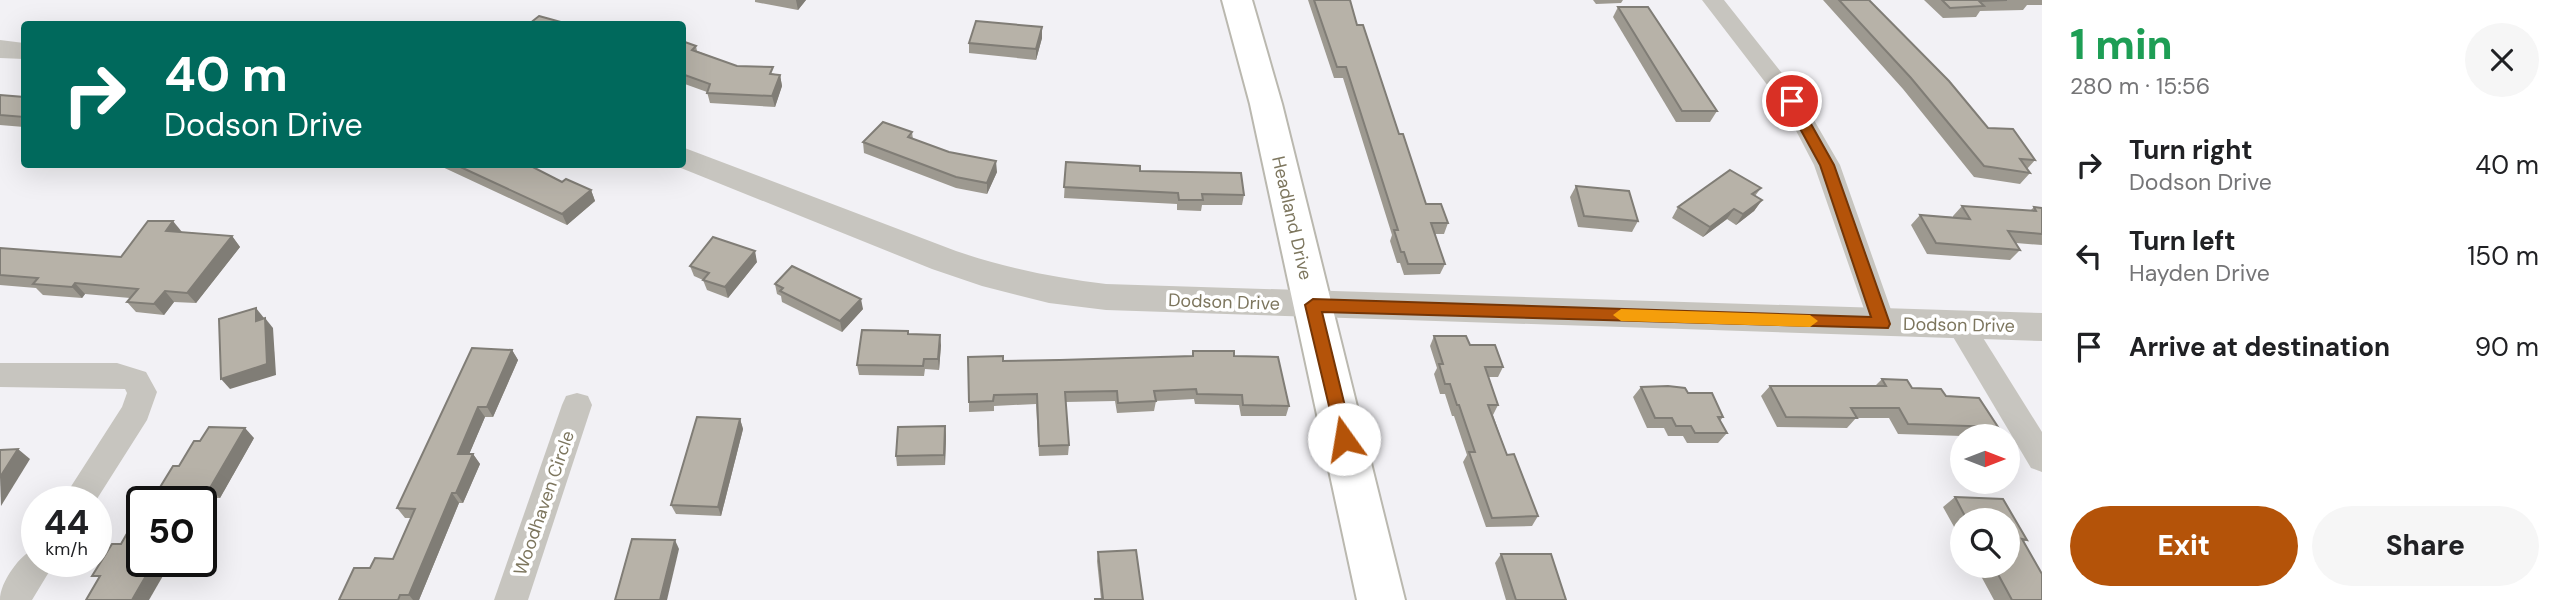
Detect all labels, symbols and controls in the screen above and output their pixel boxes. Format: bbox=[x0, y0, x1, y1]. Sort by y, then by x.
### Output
text: 1 min bbox=[2070, 17, 2173, 72]
button: close bbox=[2465, 23, 2539, 97]
text: 40 m bbox=[164, 42, 288, 106]
icon: right bbox=[49, 49, 140, 140]
pin bbox=[1762, 71, 1822, 131]
text: 280 m · 15:56 bbox=[2070, 71, 2210, 101]
icon: arrive bbox=[1773, 82, 1811, 120]
text: Dodson Drive bbox=[164, 104, 363, 146]
text: Turn right bbox=[2129, 133, 2253, 167]
icon: right bbox=[2070, 146, 2108, 184]
text: 40 m bbox=[2475, 148, 2539, 182]
street label: Headland Drive bbox=[1266, 154, 1318, 282]
text: Dodson Drive bbox=[2129, 167, 2272, 197]
text: Turn left bbox=[2129, 224, 2236, 258]
icon: left bbox=[2070, 237, 2108, 275]
text: 150 m bbox=[2467, 239, 2539, 273]
text: Hayden Drive bbox=[2129, 258, 2270, 288]
street label: Dodson Drive bbox=[1168, 288, 1280, 316]
street label: Dodson Drive bbox=[1903, 312, 2015, 338]
icon: arrive bbox=[2070, 328, 2108, 366]
text: Arrive at destination bbox=[2129, 330, 2390, 364]
text: 90 m bbox=[2475, 330, 2539, 364]
position arrow bbox=[1307, 402, 1381, 476]
north arrow bbox=[1950, 424, 2020, 494]
map controls bbox=[1950, 424, 2020, 578]
street label: Woodhaven Circle bbox=[508, 428, 580, 578]
speed limit sign: 50 bbox=[126, 486, 217, 577]
text: 44 bbox=[44, 499, 89, 545]
button: Exit bbox=[2070, 506, 2298, 586]
button: Share bbox=[2312, 506, 2539, 586]
button: search bbox=[1950, 508, 2020, 578]
text: km/h bbox=[45, 537, 88, 561]

